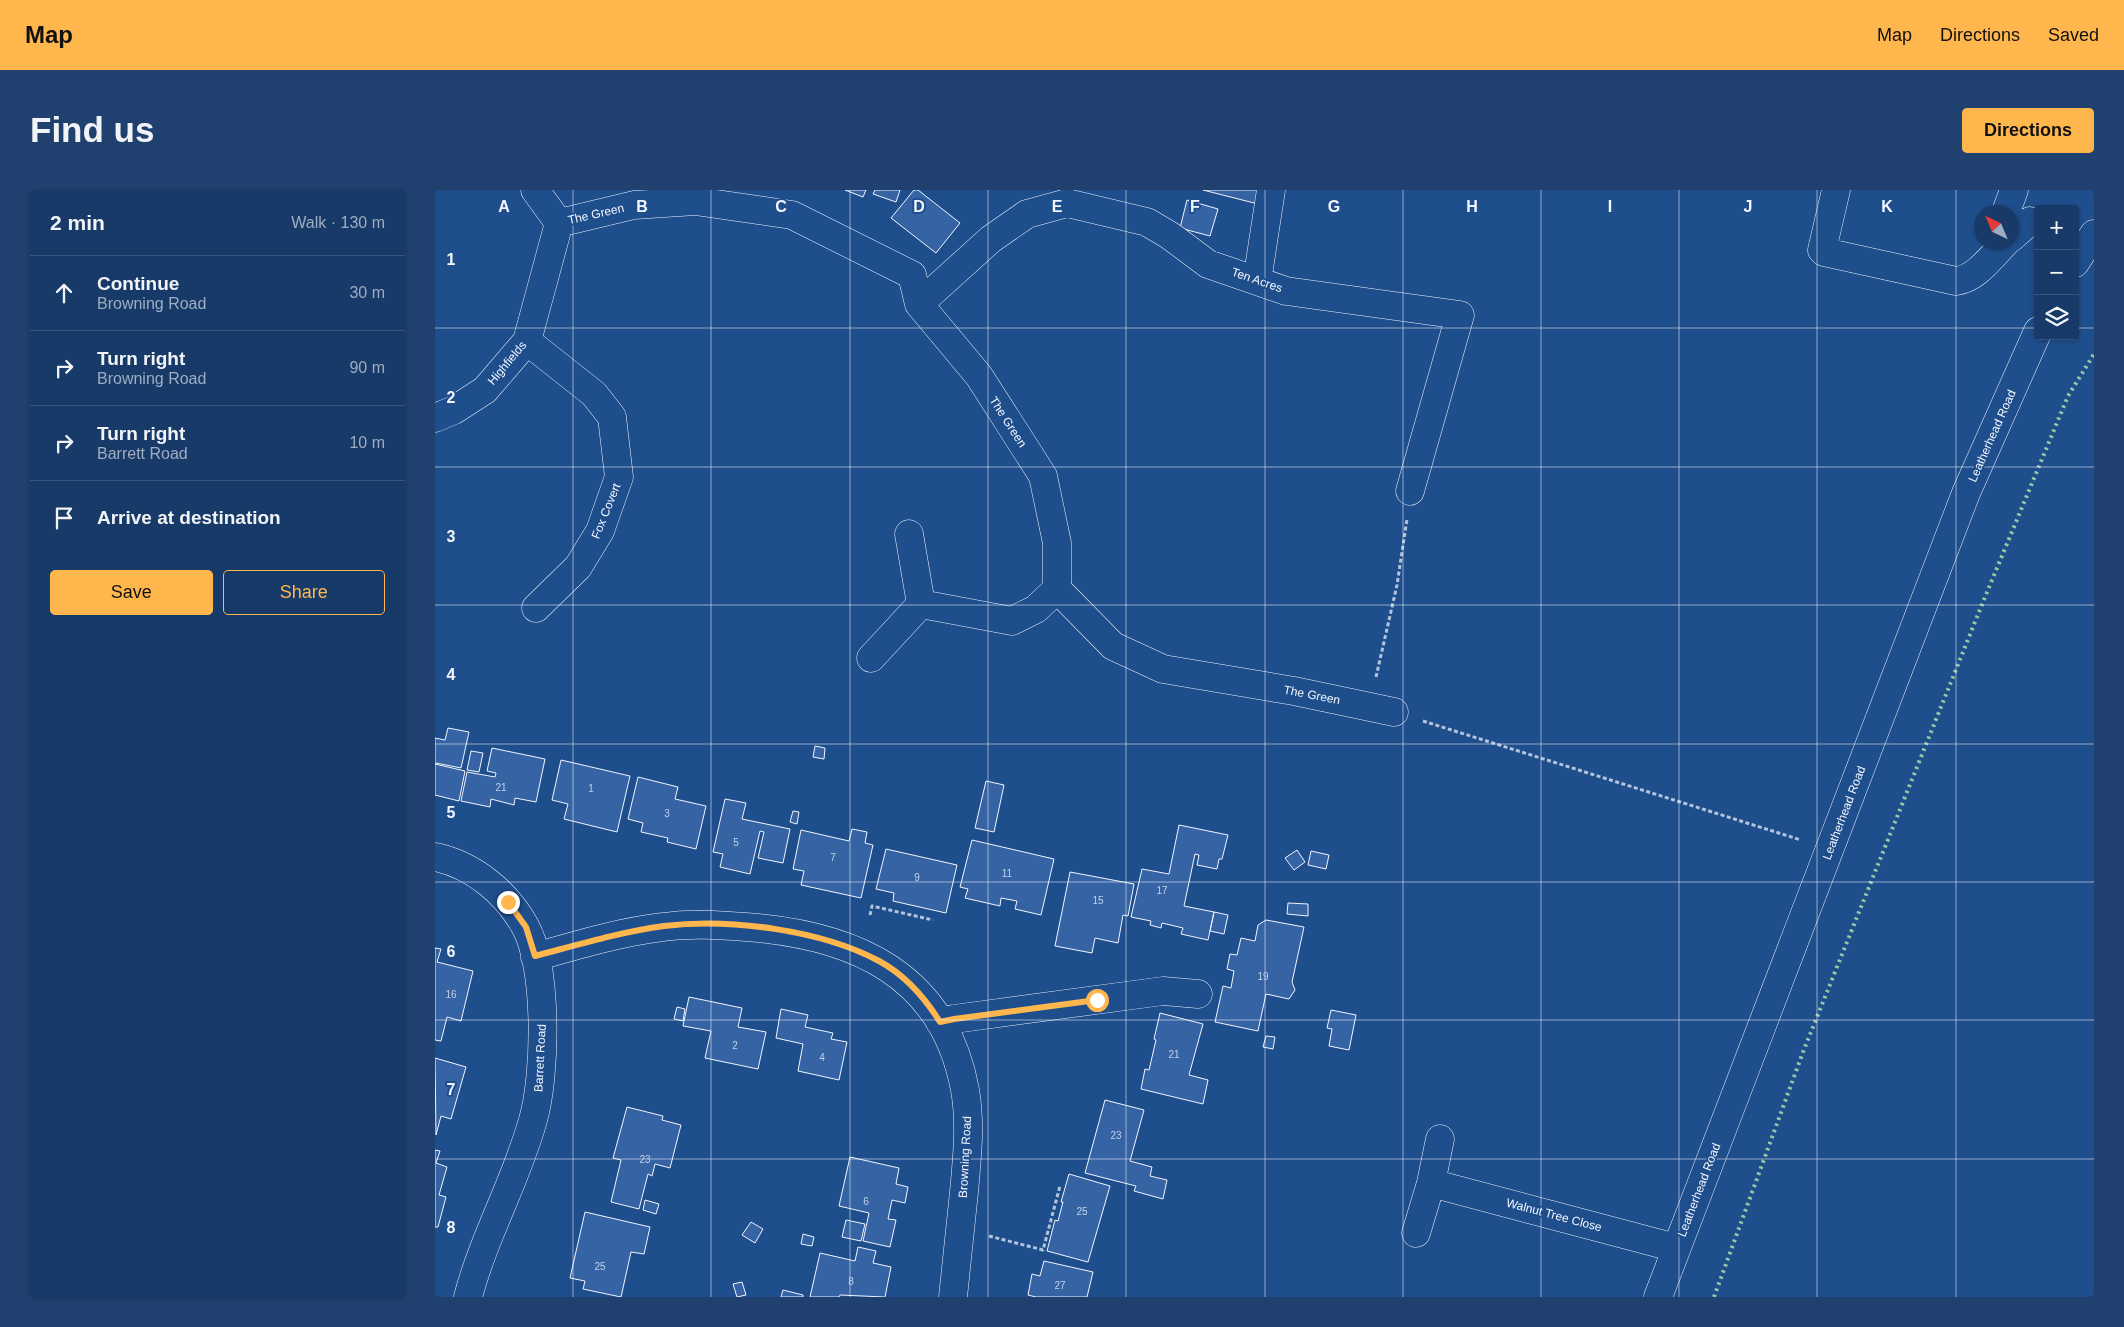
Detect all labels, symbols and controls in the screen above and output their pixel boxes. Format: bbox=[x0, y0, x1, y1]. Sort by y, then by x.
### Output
text: Map bbox=[25, 21, 73, 48]
text: Map bbox=[1877, 25, 1912, 45]
text: Directions bbox=[1940, 25, 2020, 45]
text: Saved bbox=[2048, 25, 2099, 45]
button: Directions bbox=[1962, 108, 2094, 153]
text: Find us bbox=[30, 110, 154, 149]
text: A bbox=[498, 198, 510, 215]
text: B bbox=[636, 198, 648, 215]
text: C bbox=[775, 198, 787, 215]
text: D bbox=[913, 198, 925, 215]
text: E bbox=[1052, 198, 1063, 215]
text: F bbox=[1190, 198, 1200, 215]
text: G bbox=[1328, 198, 1340, 215]
text: H bbox=[1466, 198, 1478, 215]
text: I bbox=[1608, 198, 1612, 215]
text: J bbox=[1744, 198, 1752, 215]
text: K bbox=[1881, 198, 1893, 215]
street label: The Green bbox=[566, 201, 626, 227]
north arrow bbox=[1974, 205, 2019, 250]
map controls bbox=[2034, 205, 2079, 340]
button: + bbox=[2034, 205, 2079, 250]
text: 2 min bbox=[50, 211, 105, 234]
text: Walk · 130 m bbox=[291, 214, 385, 231]
button: − bbox=[2034, 250, 2079, 295]
text: 1 bbox=[447, 251, 456, 268]
street label: Ten Acres bbox=[1230, 265, 1284, 295]
text: Continue bbox=[97, 273, 179, 294]
icon: ahead bbox=[50, 279, 78, 307]
text: 30 m bbox=[349, 284, 385, 301]
text: Browning Road bbox=[97, 295, 206, 312]
button: layers bbox=[2034, 295, 2079, 340]
street label: Highfields bbox=[485, 338, 529, 388]
text: Turn right bbox=[97, 348, 185, 369]
icon: right bbox=[50, 354, 78, 382]
text: 90 m bbox=[349, 359, 385, 376]
text: Browning Road bbox=[97, 370, 206, 387]
street label: Leatherhead Road bbox=[1965, 388, 2019, 484]
text: 2 bbox=[447, 389, 456, 406]
street label: The Green bbox=[987, 394, 1029, 450]
text: Turn right bbox=[97, 423, 185, 444]
icon: right bbox=[50, 429, 78, 457]
text: 10 m bbox=[349, 434, 385, 451]
text: Barrett Road bbox=[97, 445, 188, 462]
street label: Fox Covert bbox=[589, 481, 624, 541]
icon: arrive bbox=[50, 504, 78, 532]
text: Arrive at destination bbox=[97, 507, 281, 528]
text: 3 bbox=[447, 528, 456, 545]
button: Save bbox=[50, 570, 213, 615]
button: Share bbox=[223, 570, 385, 615]
text: 4 bbox=[447, 666, 456, 683]
street label: The Green bbox=[1283, 683, 1341, 707]
street label: Leatherhead Road bbox=[1820, 764, 1868, 862]
house number: 21 bbox=[495, 782, 507, 793]
house number: 1 bbox=[588, 783, 594, 794]
text: 5 bbox=[447, 804, 456, 821]
house number: 3 bbox=[664, 808, 670, 819]
house number: 5 bbox=[733, 837, 739, 848]
house number: 7 bbox=[830, 852, 836, 863]
house number: 11 bbox=[1002, 868, 1013, 879]
house number: 9 bbox=[914, 872, 920, 883]
house number: 17 bbox=[1156, 885, 1168, 896]
route end bbox=[497, 891, 520, 914]
house number: 15 bbox=[1092, 895, 1104, 906]
text: 6 bbox=[447, 943, 456, 960]
house number: 19 bbox=[1257, 971, 1269, 982]
house number: 16 bbox=[445, 989, 457, 1000]
route start bbox=[1086, 989, 1109, 1012]
street label: Barrett Road bbox=[531, 1024, 549, 1092]
house number: 2 bbox=[732, 1040, 738, 1051]
house number: 21 bbox=[1168, 1049, 1180, 1060]
house number: 4 bbox=[819, 1052, 825, 1063]
text: 7 bbox=[447, 1081, 456, 1098]
street label: Browning Road bbox=[956, 1116, 974, 1198]
house number: 23 bbox=[1110, 1130, 1122, 1141]
street label: Leatherhead Road bbox=[1675, 1141, 1723, 1239]
house number: 23 bbox=[639, 1154, 651, 1165]
house number: 6 bbox=[863, 1196, 869, 1207]
street label: Walnut Tree Close bbox=[1505, 1196, 1604, 1235]
house number: 25 bbox=[1076, 1206, 1088, 1217]
text: 8 bbox=[447, 1219, 456, 1236]
house number: 25 bbox=[594, 1261, 606, 1272]
house number: 8 bbox=[848, 1276, 854, 1287]
house number: 27 bbox=[1054, 1280, 1066, 1291]

